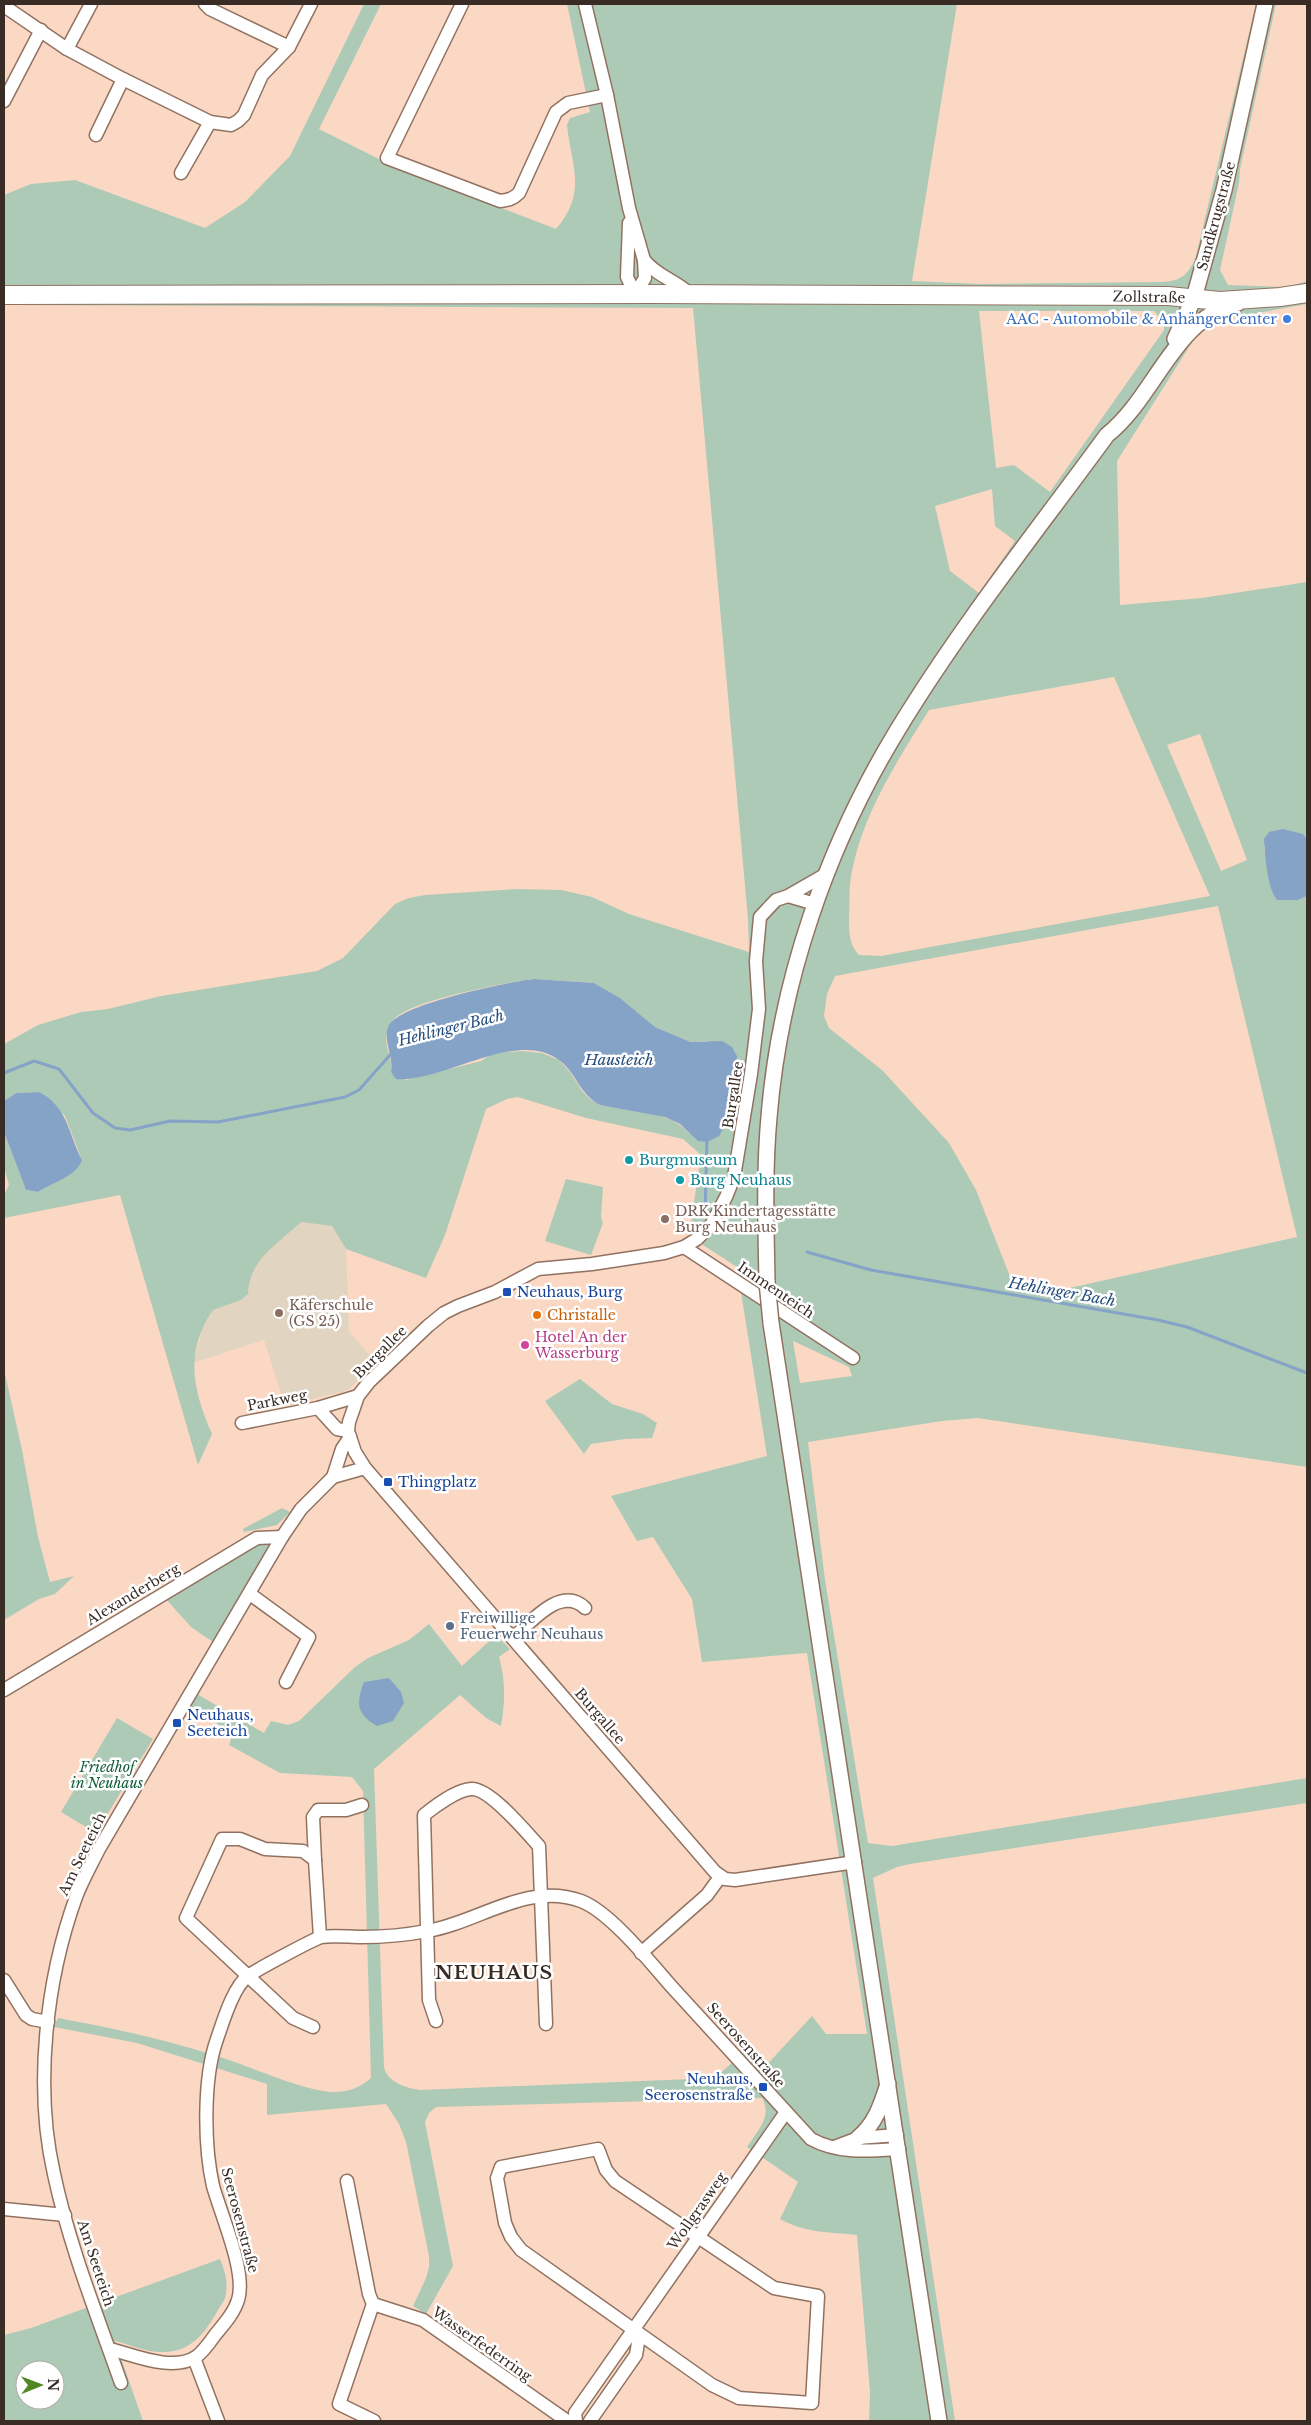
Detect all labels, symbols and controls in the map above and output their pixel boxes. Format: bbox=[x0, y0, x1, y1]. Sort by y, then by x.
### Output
street label: Sandkrugstraße bbox=[1193, 159, 1239, 273]
street label: Zollstraße bbox=[1112, 287, 1186, 307]
place label: AAC - Automobile & AnhängerCenter bbox=[1005, 310, 1277, 328]
marker: AAC - Automobile & AnhängerCenter bbox=[1281, 313, 1293, 325]
water label: Hehlinger Bach bbox=[395, 1005, 506, 1050]
water label: Hausteich bbox=[584, 1050, 654, 1069]
street label: Burgallee bbox=[719, 1060, 747, 1130]
place label: Burgmuseum bbox=[639, 1151, 737, 1169]
marker: Burgmuseum bbox=[623, 1154, 635, 1166]
place label: Burg Neuhaus bbox=[690, 1171, 792, 1189]
marker: Burg Neuhaus bbox=[674, 1174, 686, 1186]
place label: DRK Kindertagesstätte Burg Neuhaus bbox=[675, 1202, 836, 1236]
marker: DRK Kindertagesstätte Burg Neuhaus bbox=[659, 1213, 671, 1225]
street label: Immenteich bbox=[734, 1258, 818, 1322]
water label: Hehlinger Bach bbox=[1006, 1273, 1117, 1310]
place label: Neuhaus, Burg bbox=[517, 1283, 623, 1301]
marker: Neuhaus, Burg bbox=[501, 1286, 513, 1298]
place label: Käferschule (GS 25) bbox=[289, 1296, 373, 1330]
place label: Christalle bbox=[547, 1306, 616, 1324]
marker: Käferschule (GS 25) bbox=[273, 1307, 285, 1319]
marker: Christalle bbox=[531, 1309, 543, 1321]
street label: Burgallee bbox=[350, 1322, 410, 1382]
place label: Hotel An der Wasserburg bbox=[534, 1328, 627, 1362]
marker: Hotel An der Wasserburg bbox=[519, 1339, 531, 1351]
street label: Parkweg bbox=[246, 1385, 309, 1415]
place label: Thingplatz bbox=[398, 1473, 477, 1491]
marker: Thingplatz bbox=[382, 1476, 394, 1488]
street label: Alexanderberg bbox=[82, 1559, 183, 1629]
place label: Freiwillige Feuerwehr Neuhaus bbox=[460, 1609, 603, 1643]
marker: Freiwillige Feuerwehr Neuhaus bbox=[444, 1620, 456, 1632]
street label: Burgallee bbox=[571, 1684, 629, 1748]
place label: Neuhaus, Seeteich bbox=[187, 1706, 254, 1740]
marker: Neuhaus, Seeteich bbox=[171, 1717, 183, 1729]
park label: Friedhof in Neuhaus bbox=[71, 1758, 143, 1792]
street label: Am Seeteich bbox=[54, 1809, 110, 1899]
district label: NEUHAUS bbox=[435, 1961, 553, 1984]
street label: Seerosenstraße bbox=[703, 1999, 789, 2091]
place label: Neuhaus, Seerosenstraße bbox=[645, 2070, 753, 2104]
marker: Neuhaus, Seerosenstraße bbox=[757, 2081, 769, 2093]
street label: Seerosenstraße bbox=[217, 2165, 263, 2275]
street label: Wollgrasweg bbox=[663, 2168, 731, 2254]
street label: Am Seeteich bbox=[73, 2216, 119, 2309]
street label: Wasserfederring bbox=[428, 2302, 536, 2385]
north arrow bbox=[15, 2360, 65, 2410]
text: N bbox=[44, 2378, 62, 2392]

